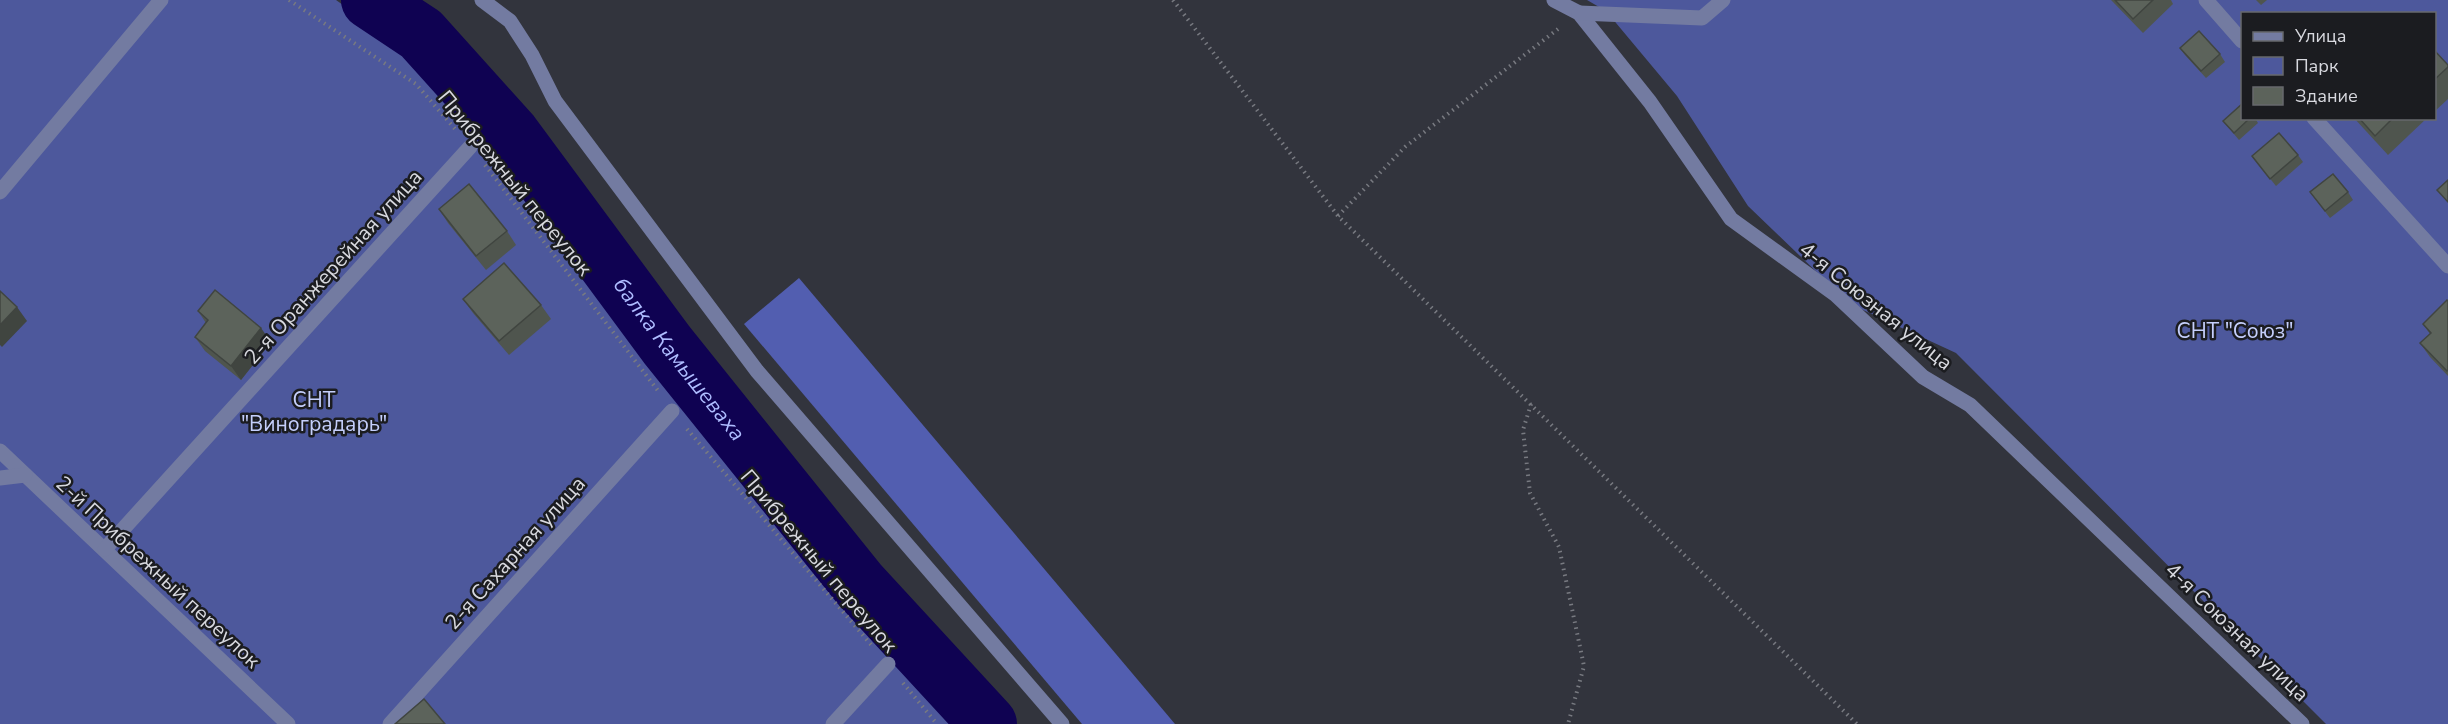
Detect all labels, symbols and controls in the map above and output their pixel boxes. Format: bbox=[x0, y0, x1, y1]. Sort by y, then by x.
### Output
legend bbox=[2241, 12, 2436, 120]
text: Улица bbox=[2294, 24, 2346, 48]
text: Парк bbox=[2295, 54, 2339, 78]
street label: Прибрежный переулок bbox=[431, 84, 599, 282]
text: Здание bbox=[2295, 84, 2358, 108]
street label: 2-я Оранжерейная улица bbox=[238, 164, 428, 370]
street label: 4-я Союзная улица bbox=[1794, 235, 1958, 377]
water label: балка Камышеваха bbox=[606, 272, 752, 447]
park label: СНТ "Союз" bbox=[2177, 317, 2293, 345]
park label: СНТ "Виноградарь" bbox=[241, 386, 387, 438]
street label: Прибрежный переулок bbox=[734, 464, 905, 659]
street label: 2-й Прибрежный переулок bbox=[50, 470, 267, 675]
street label: 2-я Сахарная улица bbox=[439, 470, 591, 636]
street label: 4-я Союзная улица bbox=[2159, 556, 2315, 708]

